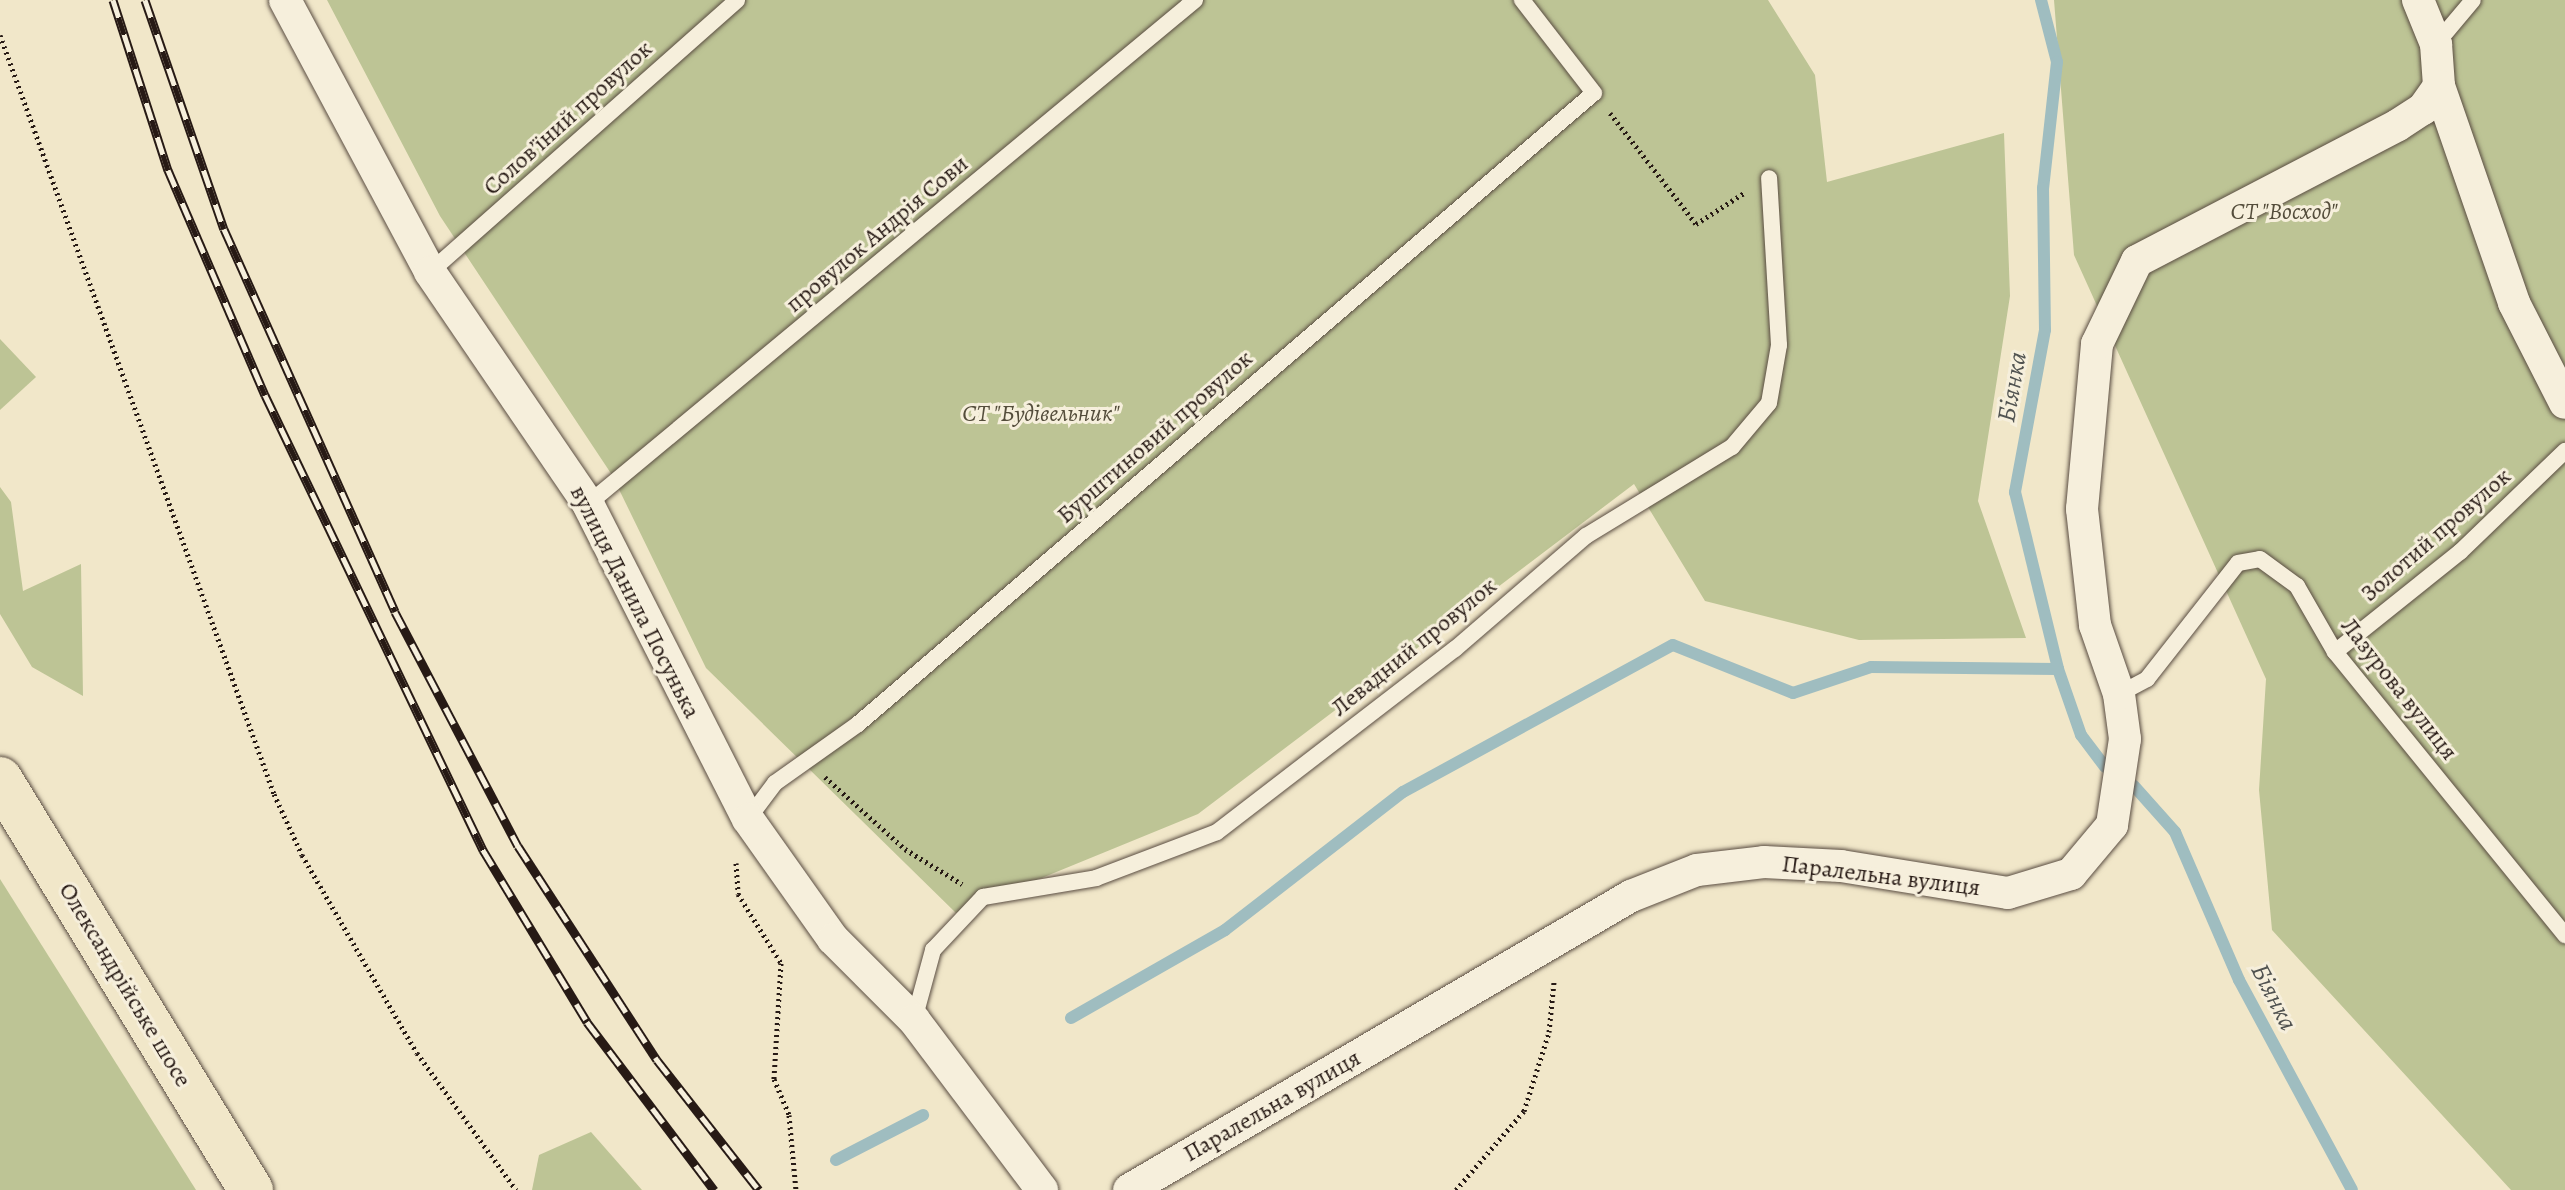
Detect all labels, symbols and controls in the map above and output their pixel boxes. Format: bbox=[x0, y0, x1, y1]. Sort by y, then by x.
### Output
street label: Соловʼїний провулок bbox=[478, 35, 658, 201]
street label: провулок Андрія Сови bbox=[780, 149, 974, 319]
park label: СТ "Восход" bbox=[2230, 198, 2338, 226]
street label: Бурштиновий провулок bbox=[1051, 344, 1259, 530]
water label: Біянка bbox=[1990, 349, 2034, 425]
park label: СТ "Будівельник" bbox=[962, 400, 1120, 428]
street label: Золотий провулок bbox=[2355, 462, 2517, 608]
street label: вулиця Данила Посунька bbox=[564, 481, 706, 723]
street label: Левадний провулок bbox=[1326, 571, 1502, 723]
street label: Лазурова вулиця bbox=[2335, 612, 2463, 766]
street label: Паралельна вулиця bbox=[1780, 850, 1982, 902]
street label: Олександрійське шосе bbox=[53, 878, 197, 1092]
water label: Біянка bbox=[2244, 958, 2304, 1036]
street label: Паралельна вулиця bbox=[1178, 1044, 1366, 1168]

